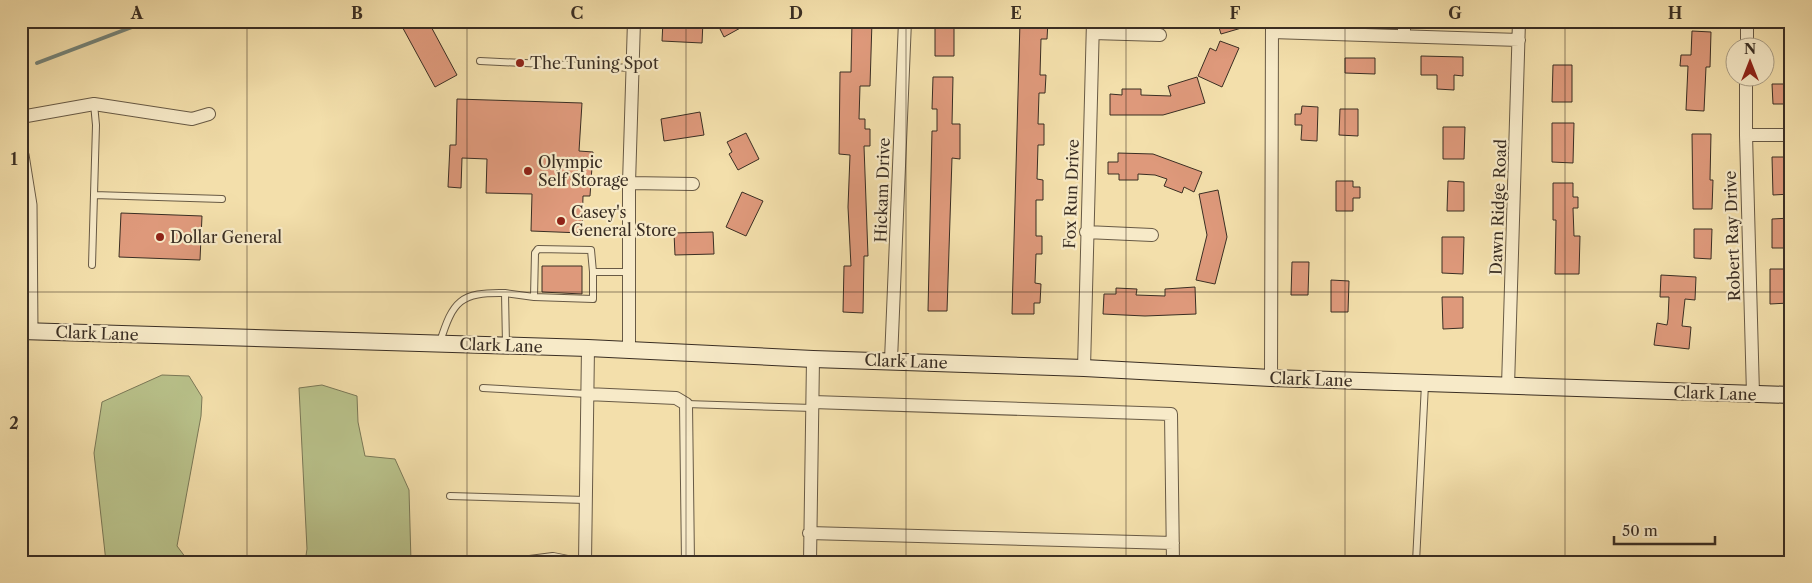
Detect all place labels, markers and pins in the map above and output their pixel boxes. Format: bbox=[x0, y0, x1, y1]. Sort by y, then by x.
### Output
place label: The Tuning Spot bbox=[530, 53, 659, 73]
marker: The Tuning Spot bbox=[514, 57, 526, 69]
place label: Olympic Self Storage bbox=[538, 152, 629, 190]
marker: Olympic Self Storage bbox=[522, 165, 534, 177]
place label: Casey's General Store bbox=[571, 202, 677, 240]
marker: Casey's General Store bbox=[555, 215, 567, 227]
place label: Dollar General bbox=[170, 227, 282, 247]
marker: Dollar General bbox=[154, 231, 166, 243]

